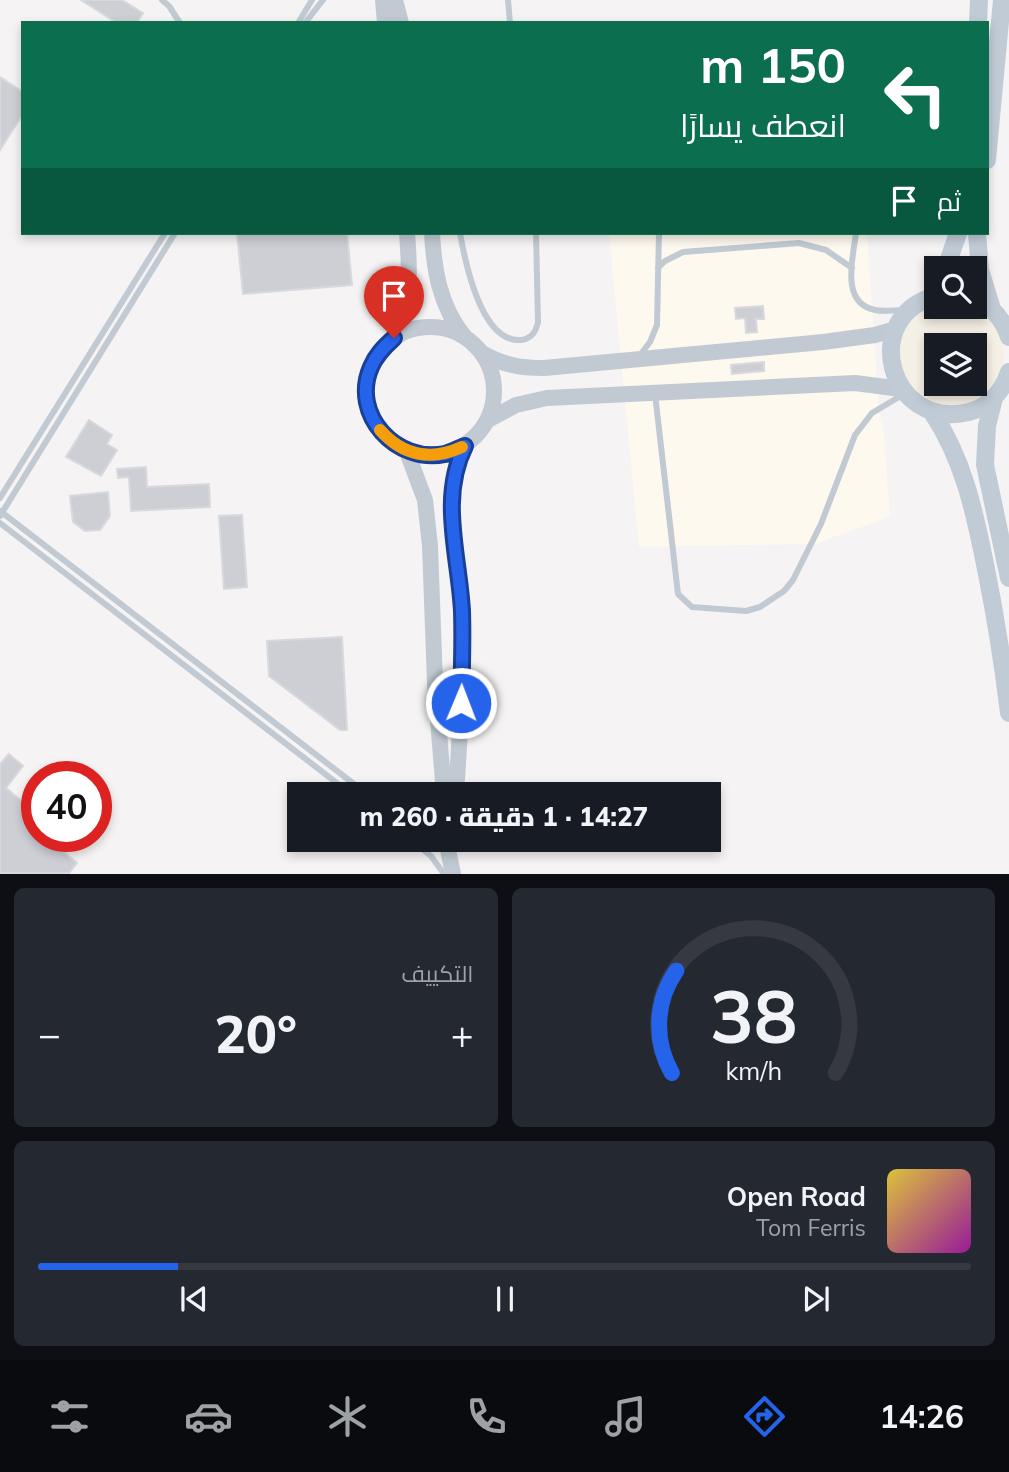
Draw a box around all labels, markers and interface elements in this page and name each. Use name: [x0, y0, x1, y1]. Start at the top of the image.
text: 150 m: [700, 34, 846, 95]
icon: left: [870, 49, 961, 140]
text: انعطف يسارًا: [680, 105, 846, 145]
icon: arrive: [885, 182, 923, 220]
text: ثم: [937, 185, 961, 218]
map controls: [924, 256, 987, 396]
button: search: [924, 256, 987, 319]
pin: [364, 266, 424, 338]
icon: arrive: [375, 277, 413, 315]
button: layers: [924, 333, 987, 396]
position arrow: [424, 666, 498, 740]
speed limit sign: 40: [21, 761, 112, 852]
text: 14:27 · 1 دقيقة · 260 m: [360, 800, 648, 833]
text: التكييف: [401, 959, 474, 988]
text: 38: [710, 971, 797, 1062]
text: 20°: [215, 1001, 297, 1066]
text: −: [38, 1010, 61, 1058]
text: +: [451, 1010, 474, 1058]
text: km/h: [725, 1055, 782, 1086]
text: Open Road: [727, 1180, 866, 1213]
text: Tom Ferris: [756, 1213, 866, 1242]
icon: previous: [175, 1280, 213, 1318]
icon: pause: [486, 1280, 524, 1318]
icon: next: [797, 1280, 835, 1318]
icon: filters: [45, 1392, 94, 1441]
icon: car: [184, 1392, 233, 1441]
icon: climate: [323, 1392, 372, 1441]
icon: phone: [462, 1392, 511, 1441]
icon: music: [601, 1392, 650, 1441]
icon: directions: [740, 1392, 789, 1441]
text: 14:26: [879, 1396, 964, 1436]

